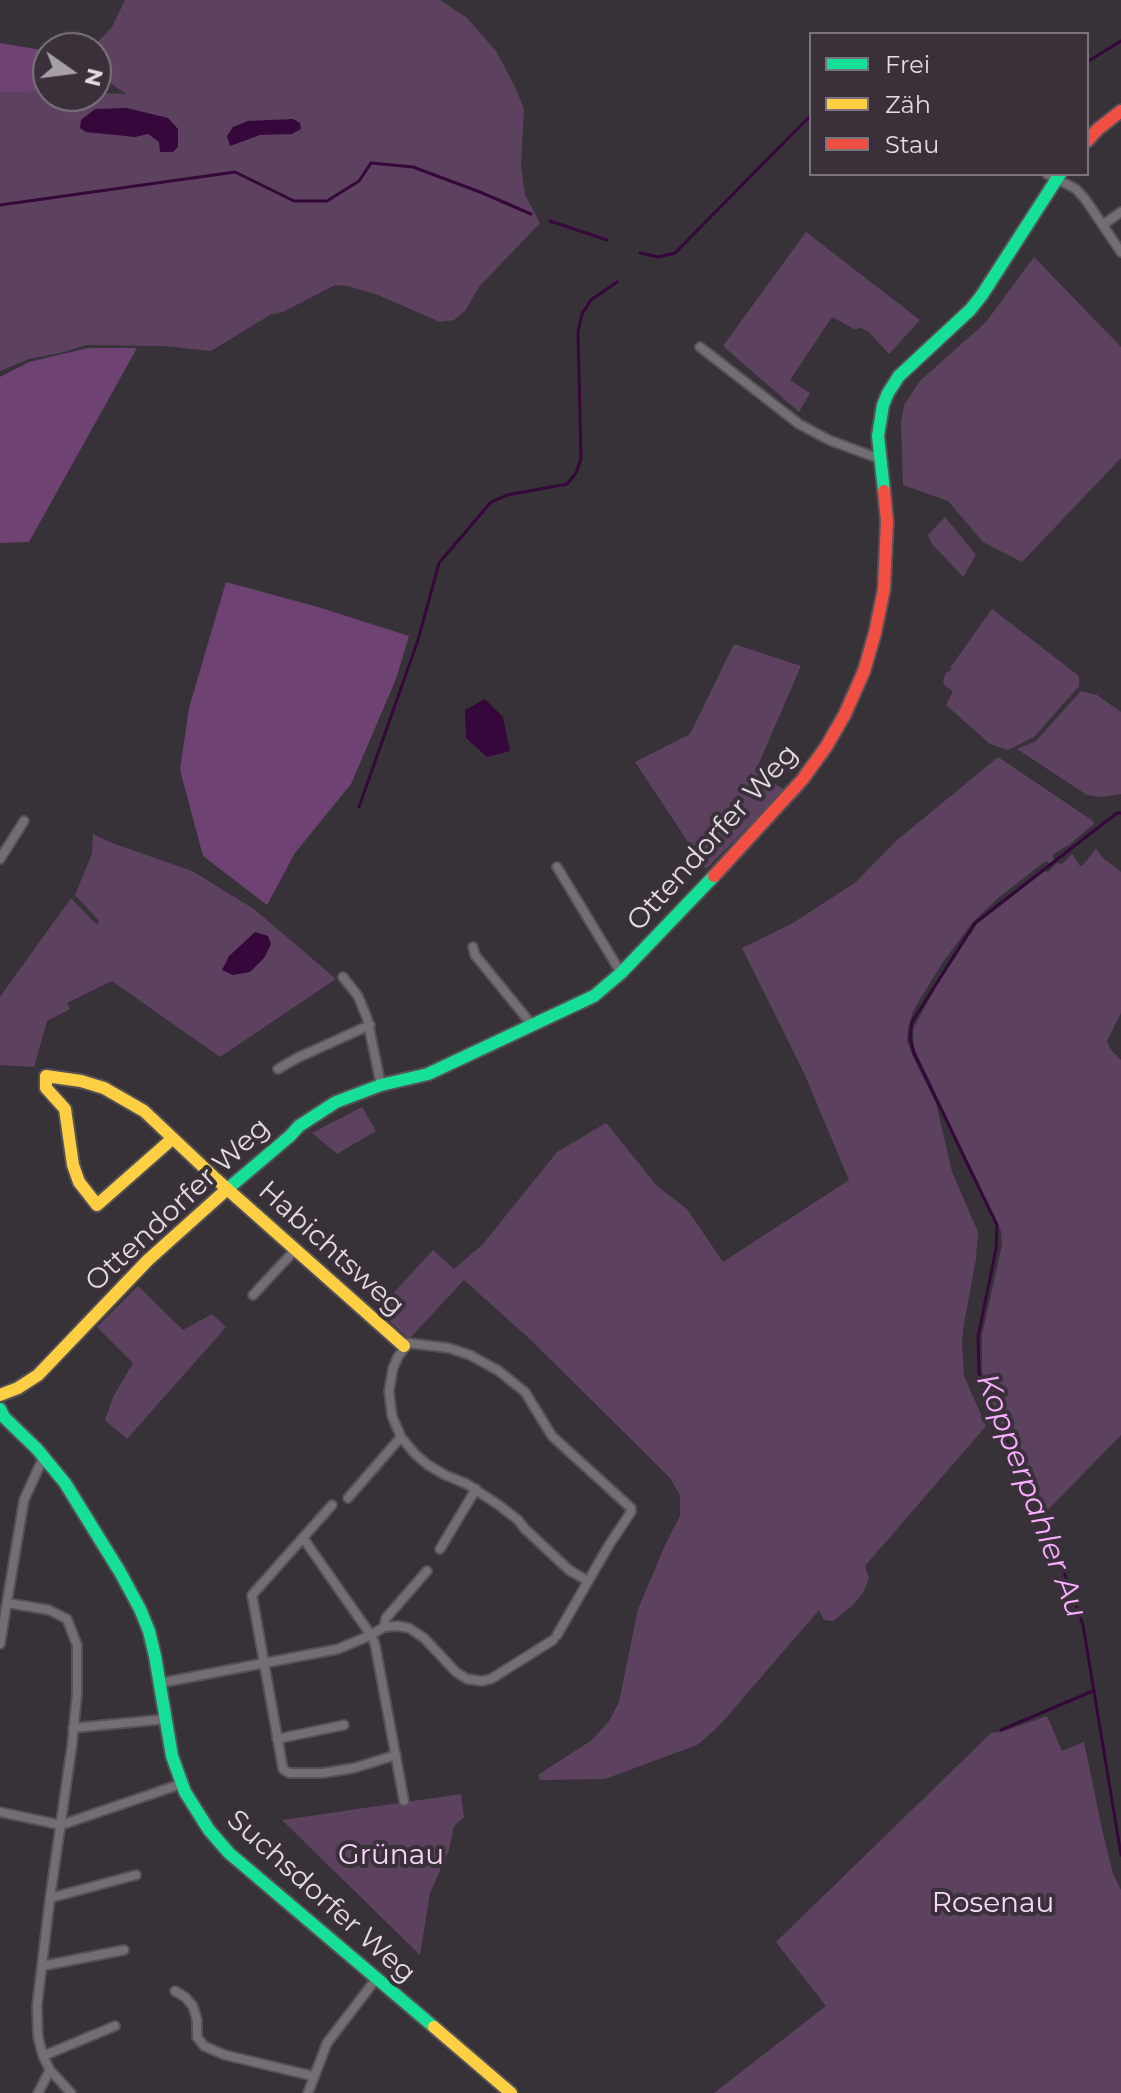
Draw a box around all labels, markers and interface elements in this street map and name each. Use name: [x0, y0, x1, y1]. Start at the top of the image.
north arrow: [32, 32, 112, 112]
legend: [809, 32, 1089, 176]
text: Frei: [885, 50, 930, 79]
text: N: [79, 66, 109, 89]
text: Zäh: [885, 90, 931, 119]
text: Stau: [885, 130, 939, 159]
street label: Ottendorfer Weg: [620, 738, 806, 938]
street label: Ottendorfer Weg: [79, 1111, 277, 1299]
street label: Habichtsweg: [251, 1175, 411, 1323]
water label: Kopperpahler Au: [968, 1369, 1094, 1623]
street label: Suchsdorfer Weg: [220, 1803, 422, 1991]
park label: Grünau: [338, 1839, 444, 1873]
park label: Rosenau: [932, 1887, 1054, 1921]

